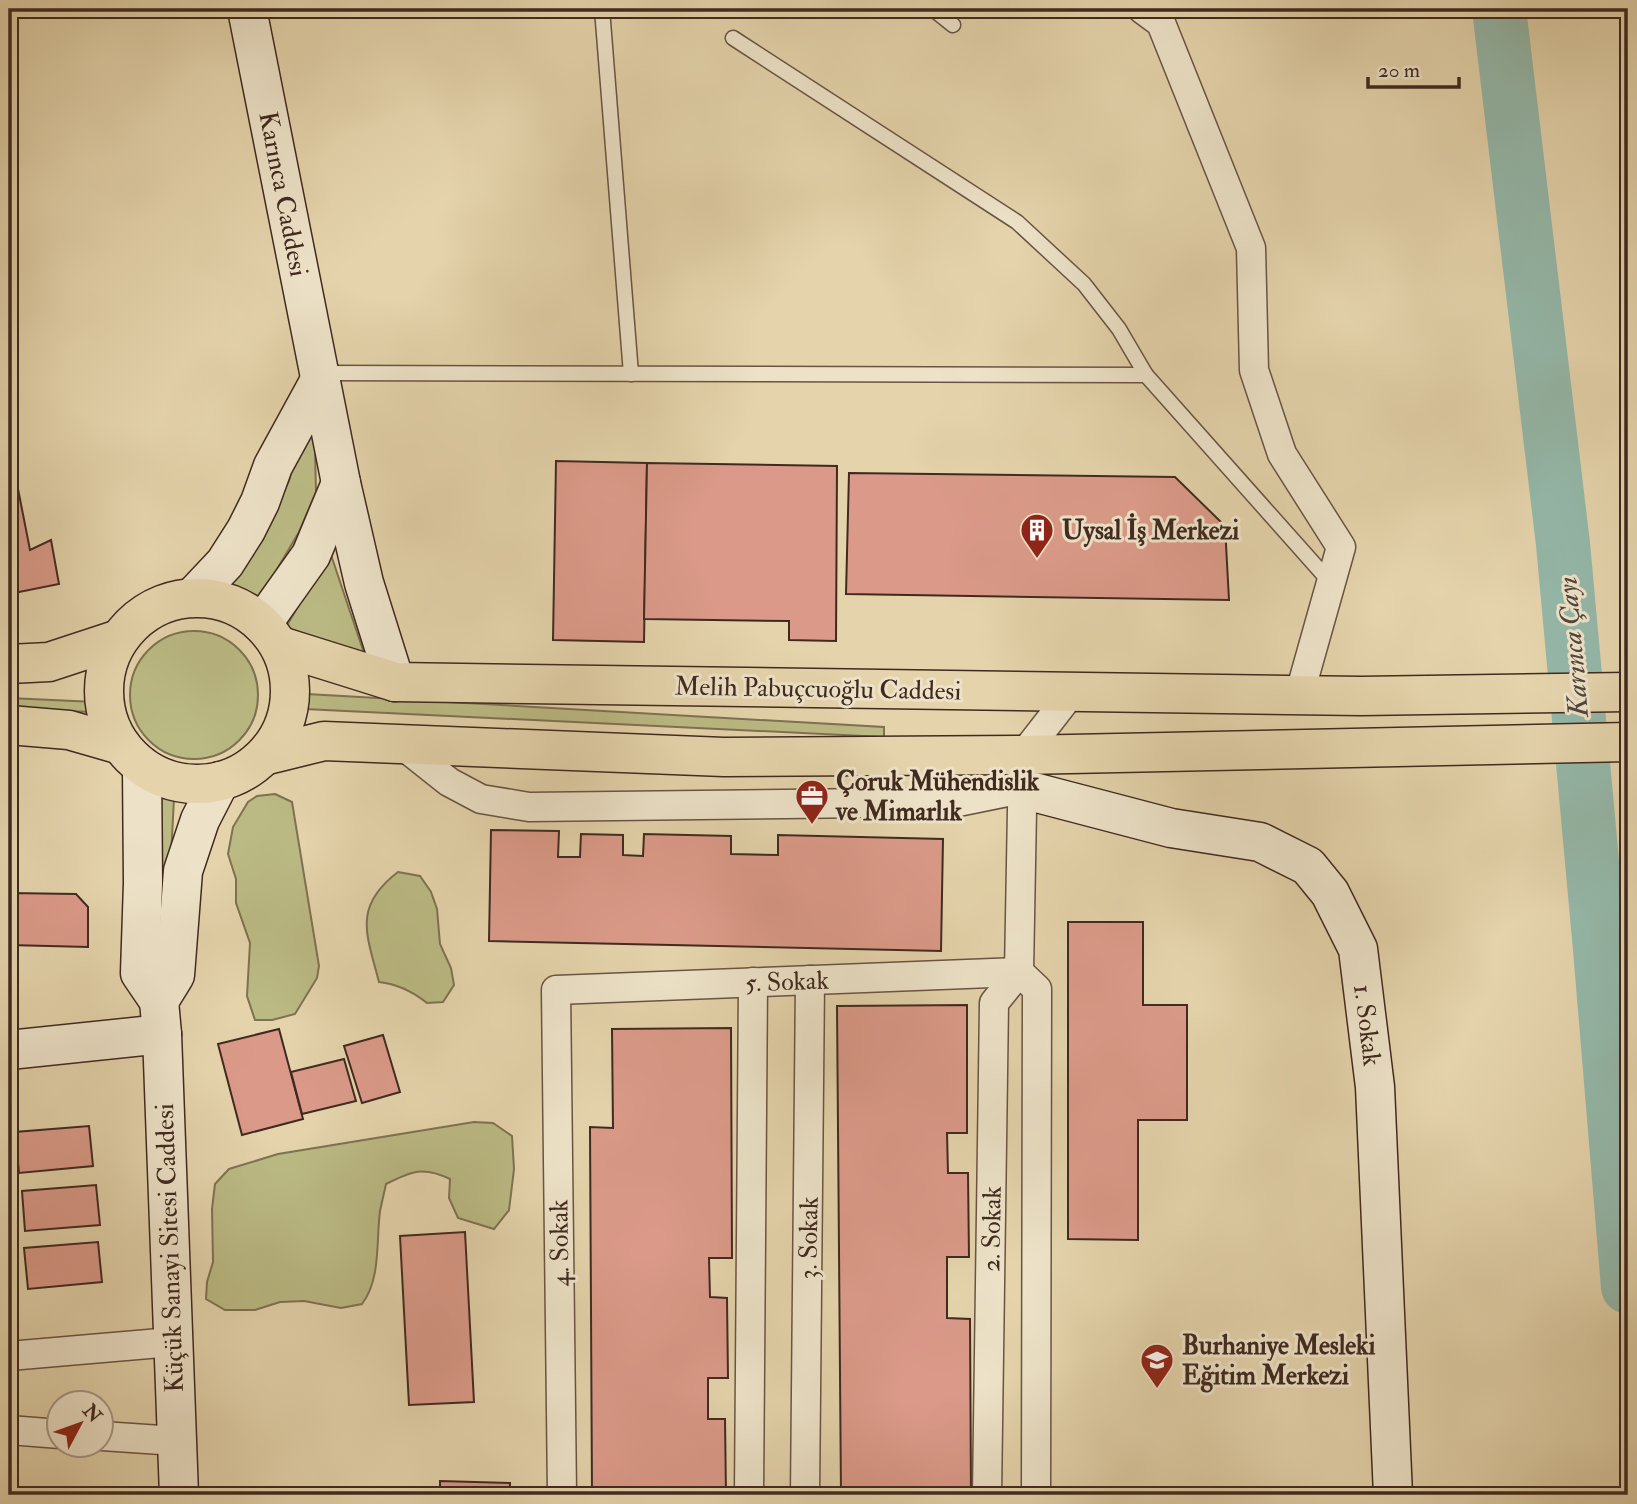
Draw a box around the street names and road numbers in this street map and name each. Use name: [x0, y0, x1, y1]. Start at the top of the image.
street label: Karınca Caddesi: [251, 109, 315, 279]
street label: Melih Pabuçcuoğlu Caddesi: [674, 671, 962, 708]
street label: 5. Sokak: [745, 965, 830, 999]
street label: 1. Sokak: [1346, 982, 1388, 1068]
street label: Küçük Sanayi Sitesi Caddesi: [149, 1103, 191, 1393]
street label: 2. Sokak: [975, 1185, 1009, 1272]
street label: 3. Sokak: [792, 1196, 826, 1280]
street label: 4. Sokak: [543, 1199, 577, 1287]

